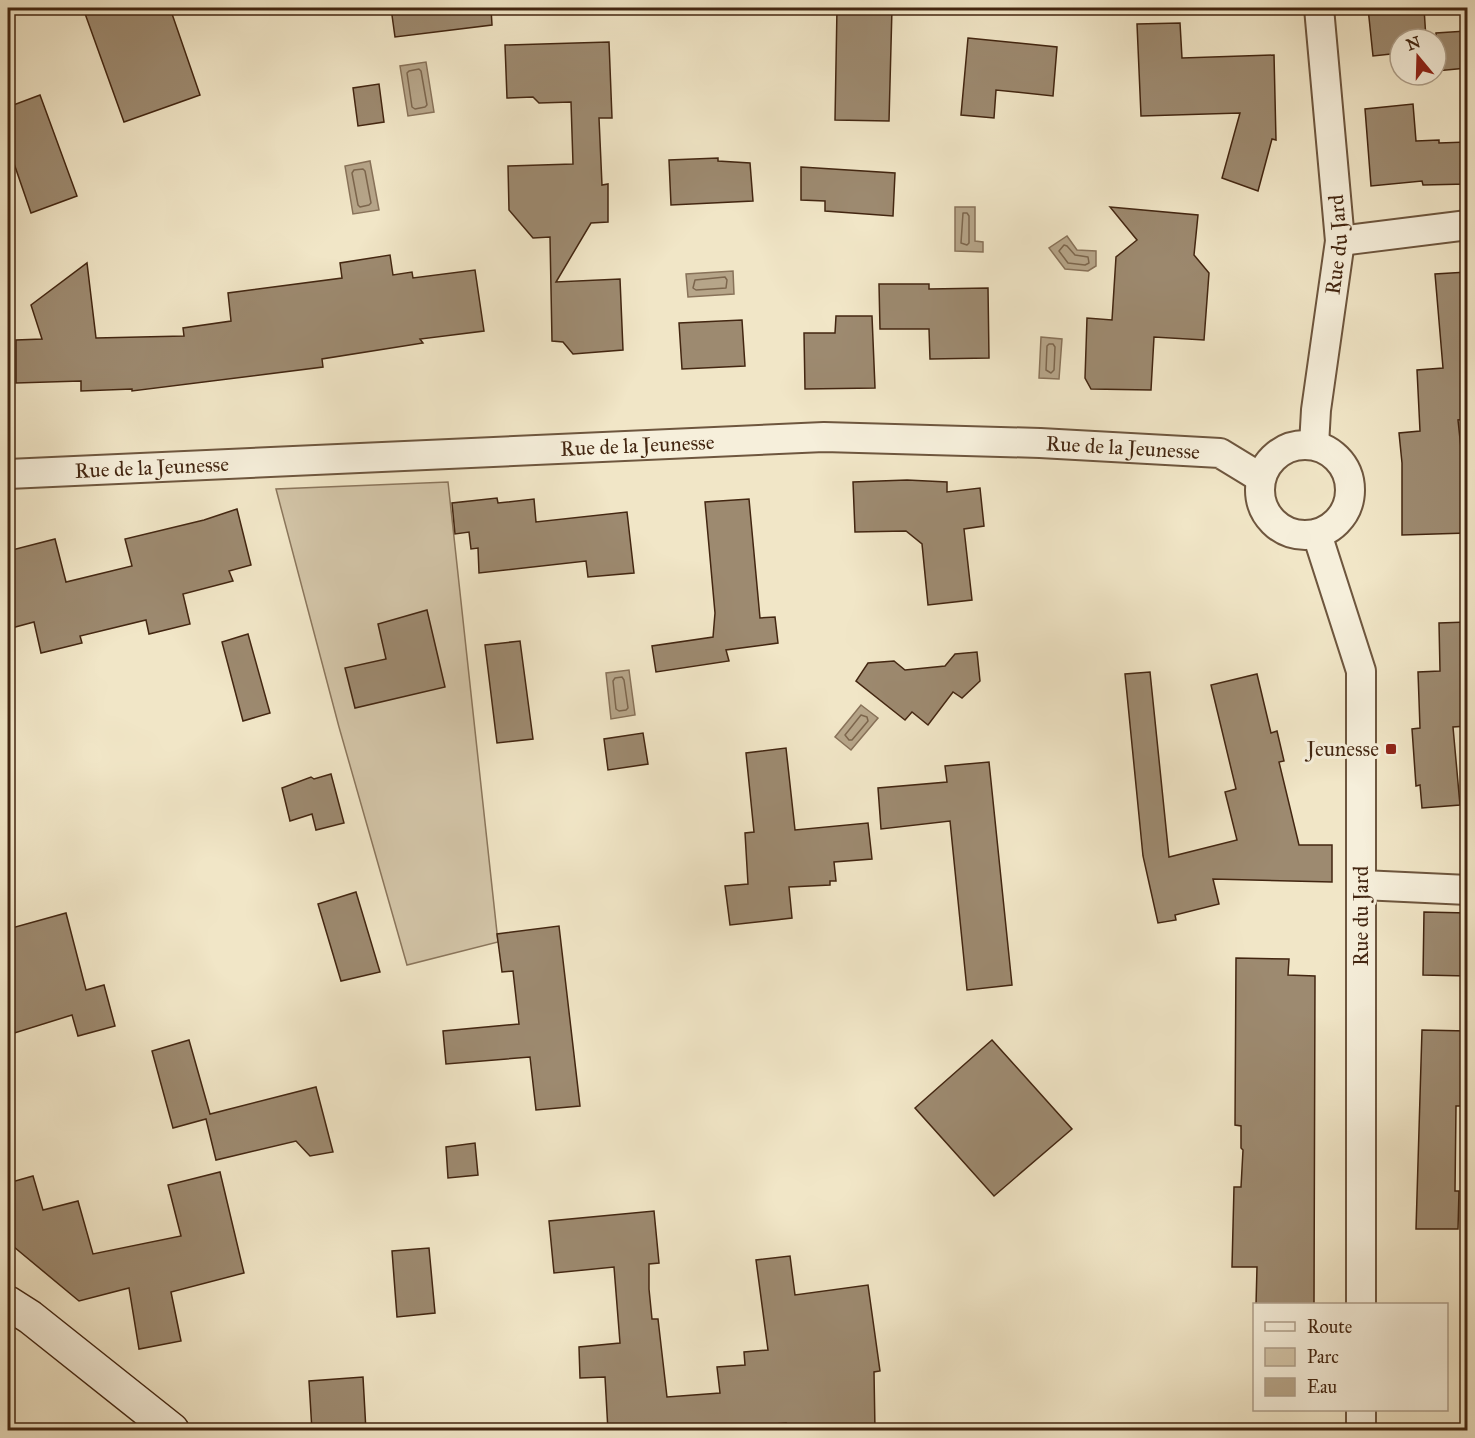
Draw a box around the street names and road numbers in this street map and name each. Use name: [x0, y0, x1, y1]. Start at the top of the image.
street label: Rue du Jard: [1320, 193, 1353, 296]
street label: Rue de la Jeunesse: [560, 429, 715, 462]
street label: Rue de la Jeunesse: [1045, 430, 1201, 465]
street label: Rue de la Jeunesse: [74, 451, 230, 484]
street label: Rue du Jard: [1348, 865, 1374, 966]

